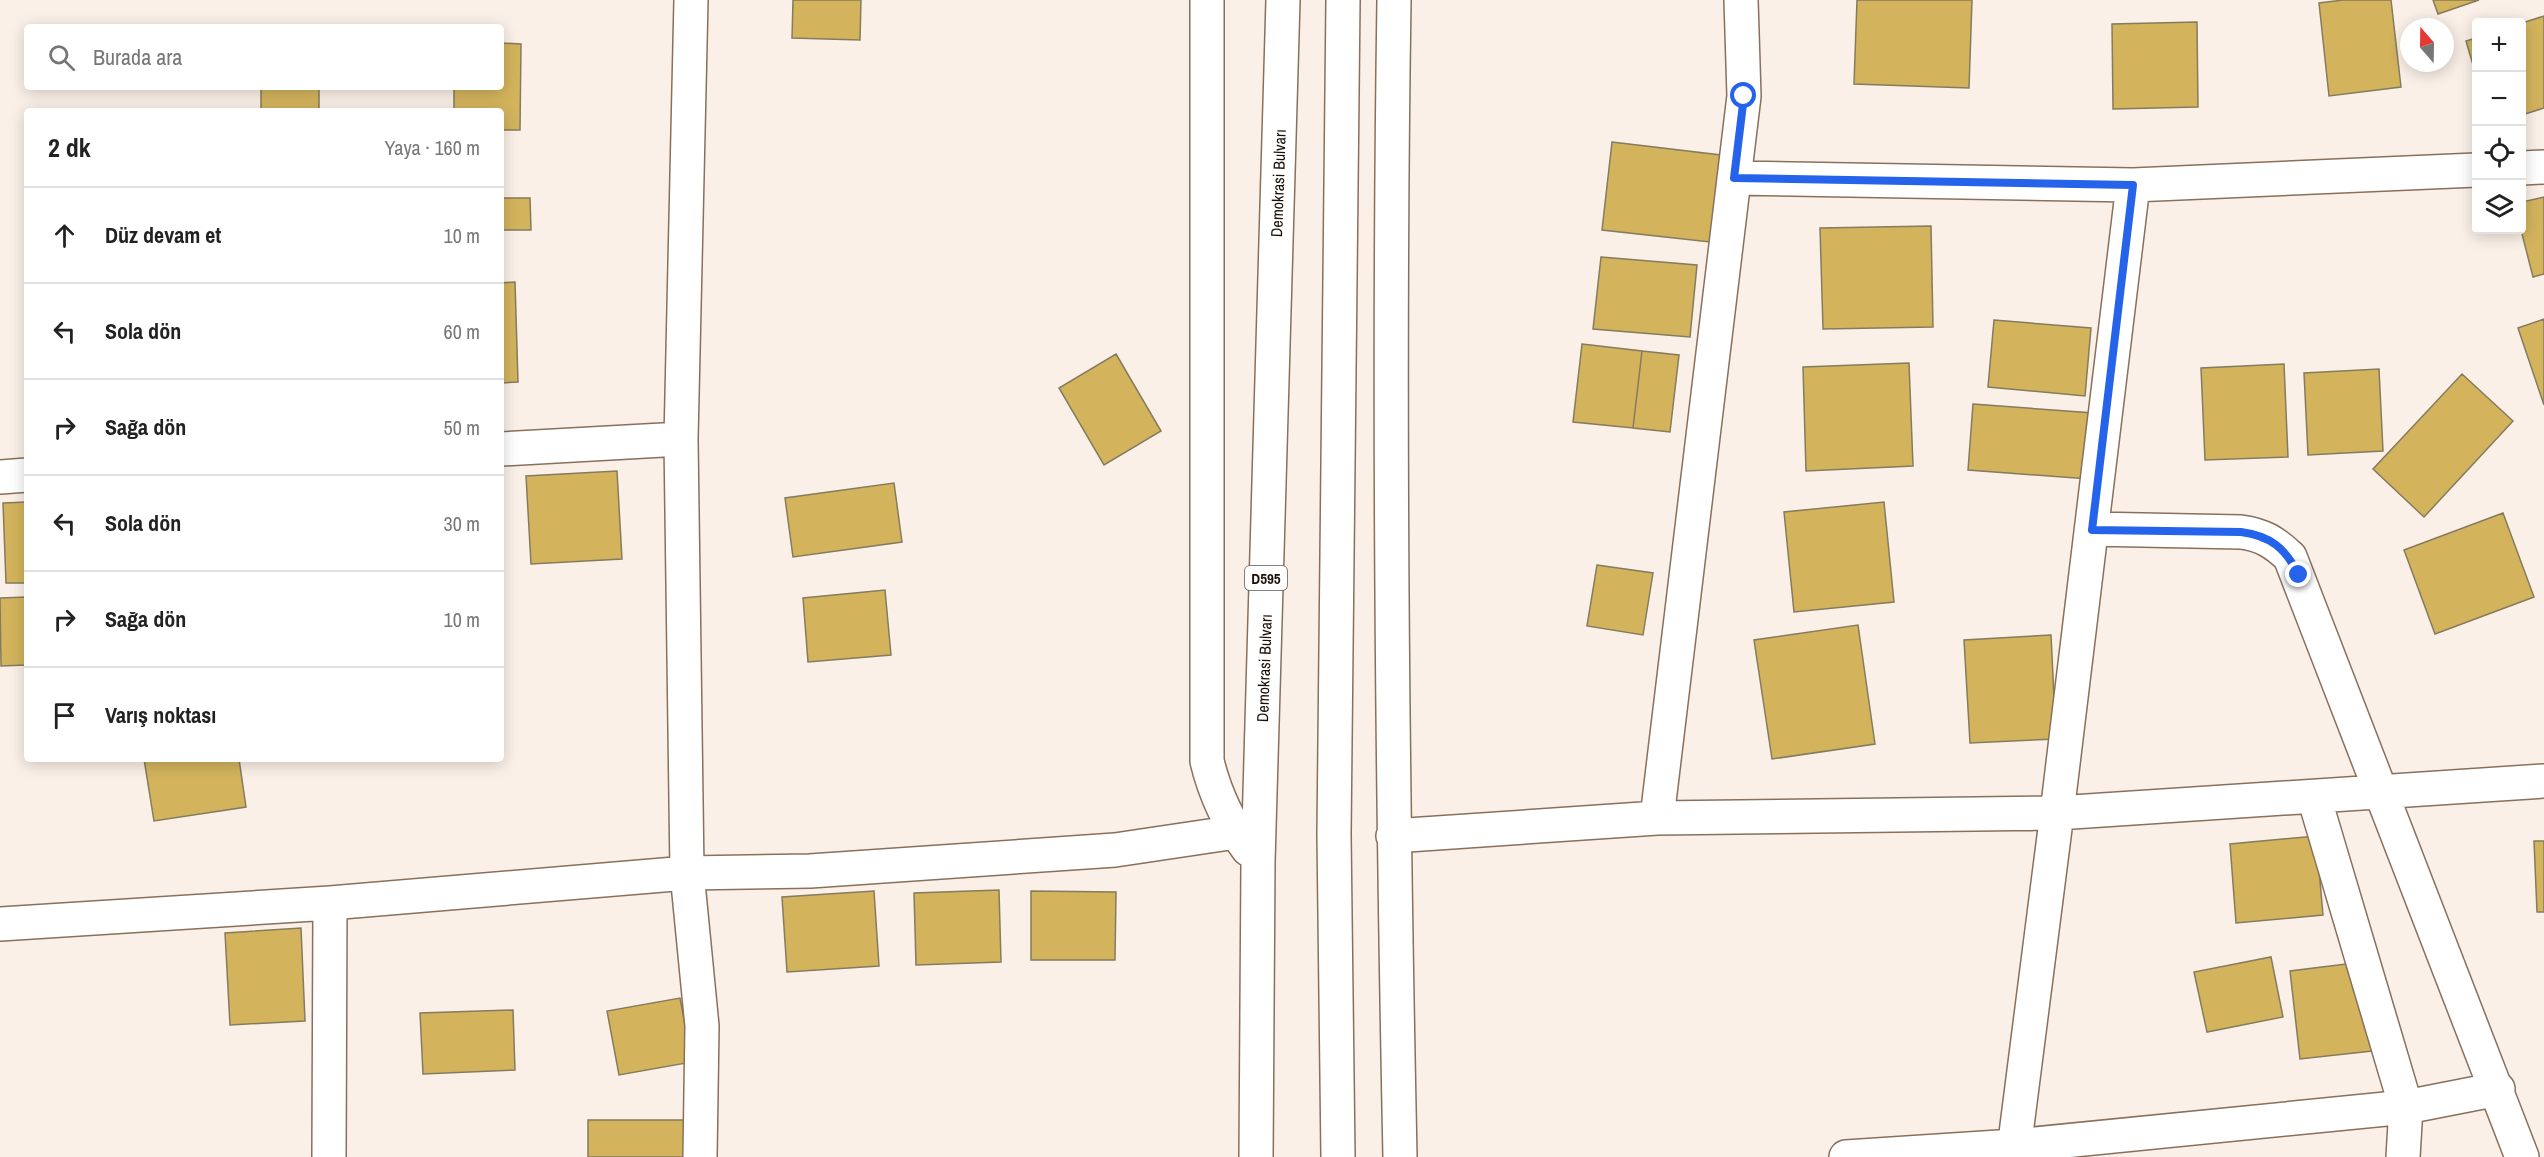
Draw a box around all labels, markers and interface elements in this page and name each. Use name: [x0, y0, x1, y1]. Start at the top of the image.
north arrow: [2400, 18, 2454, 72]
map controls: [2472, 18, 2526, 234]
button: +: [2472, 18, 2526, 72]
search box: [24, 24, 504, 90]
icon: search: [45, 41, 78, 74]
text: Burada ara: [93, 42, 182, 72]
button: −: [2472, 72, 2526, 126]
route start: [1730, 82, 1756, 108]
button: locate: [2472, 126, 2526, 180]
street label: Demokrasi Bulvarı: [1265, 129, 1291, 237]
text: 2 dk: [48, 130, 91, 165]
text: Yaya · 160 m: [385, 134, 480, 161]
button: layers: [2472, 180, 2526, 234]
icon: ahead: [48, 219, 81, 252]
text: Düz devam et: [105, 220, 221, 250]
text: 10 m: [444, 222, 480, 249]
icon: left: [48, 315, 81, 348]
text: Sola dön: [105, 316, 181, 346]
text: 60 m: [444, 318, 480, 345]
icon: right: [48, 411, 81, 444]
text: Sağa dön: [105, 412, 186, 442]
text: 50 m: [444, 414, 480, 441]
icon: left: [48, 507, 81, 540]
text: Sola dön: [105, 508, 181, 538]
text: 30 m: [444, 510, 480, 537]
route end: [2285, 561, 2311, 587]
road number: D595: [1245, 566, 1287, 590]
icon: right: [48, 603, 81, 636]
text: Sağa dön: [105, 604, 186, 634]
text: 10 m: [444, 606, 480, 633]
street label: Demokrasi Bulvarı: [1251, 614, 1277, 722]
icon: arrive: [48, 699, 81, 732]
text: Varış noktası: [105, 700, 216, 730]

